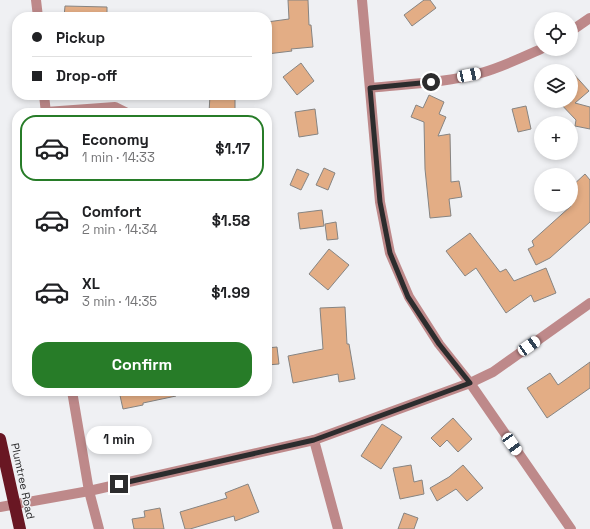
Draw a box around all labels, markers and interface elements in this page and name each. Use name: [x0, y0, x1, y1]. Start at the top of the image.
map controls: [534, 12, 578, 212]
button: locate: [534, 12, 578, 56]
text: Pickup: [56, 28, 105, 47]
button: layers: [534, 64, 578, 108]
text: Drop-off: [56, 66, 117, 85]
car: [456, 67, 482, 83]
route start: [422, 73, 440, 91]
button: +: [534, 116, 578, 160]
icon: car: [34, 130, 70, 166]
text: Economy: [82, 130, 149, 149]
text: $1.17: [215, 139, 250, 158]
text: 1 min · 14:33: [82, 149, 155, 166]
button: −: [534, 168, 578, 212]
icon: car: [34, 202, 70, 238]
text: Comfort: [82, 202, 142, 221]
text: $1.58: [212, 211, 250, 230]
text: 2 min · 14:34: [82, 221, 157, 238]
icon: car: [34, 274, 70, 310]
text: XL: [82, 274, 100, 293]
text: $1.99: [211, 283, 250, 302]
text: 3 min · 14:35: [82, 293, 157, 310]
car: [516, 334, 542, 358]
button: Confirm: [32, 342, 252, 388]
callout: 1 min: [86, 426, 152, 454]
text: 1 min: [103, 431, 135, 448]
car: [500, 431, 524, 457]
street label: Plumtree Road: [8, 442, 38, 520]
route end: [110, 475, 128, 493]

